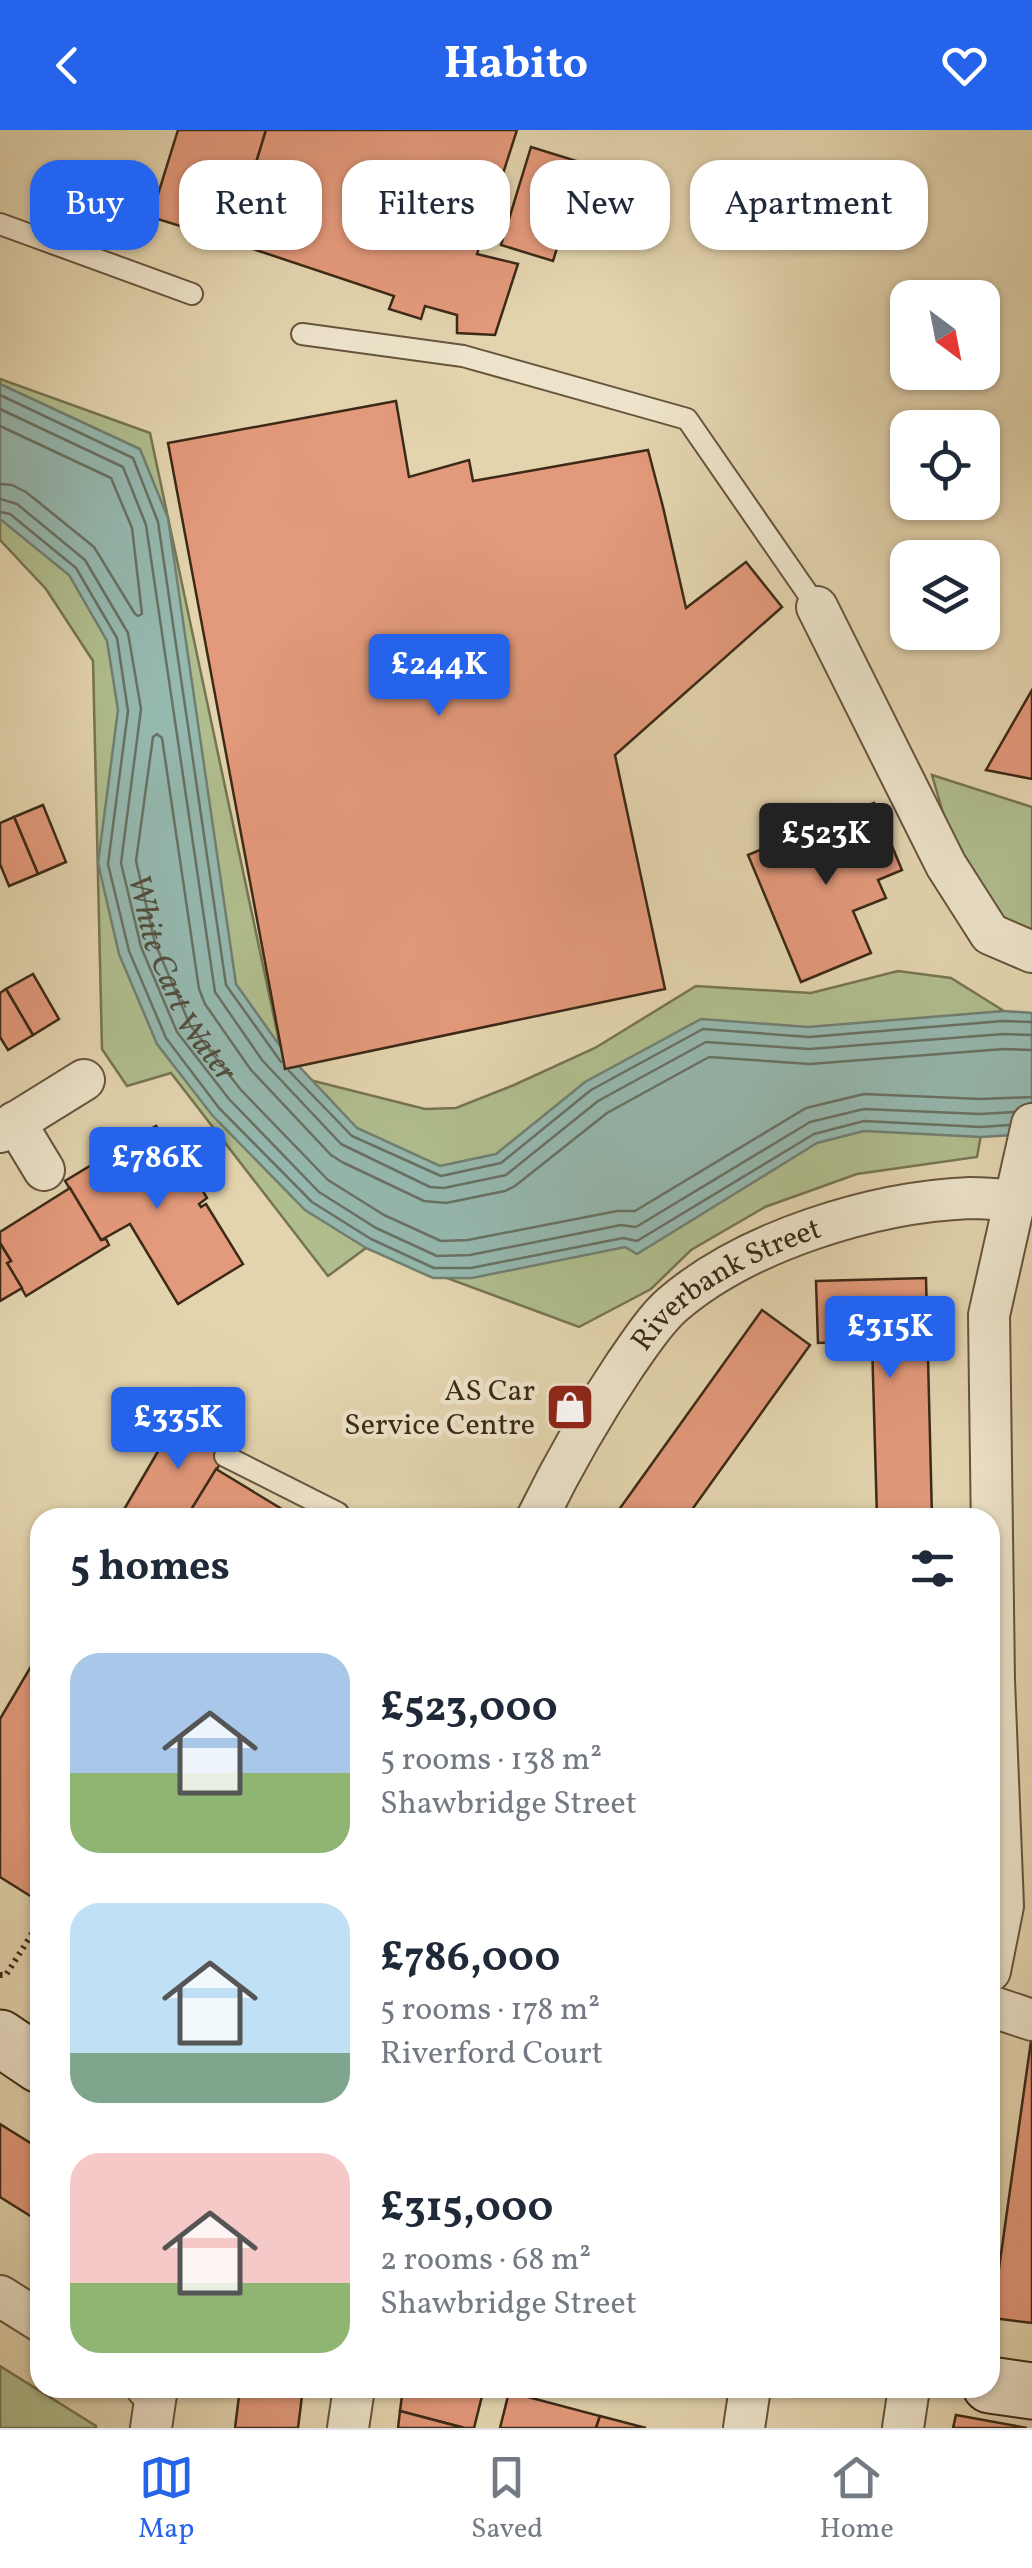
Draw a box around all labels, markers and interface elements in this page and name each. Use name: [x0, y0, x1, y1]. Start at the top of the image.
text: Habito: [444, 34, 588, 97]
icon: back: [40, 38, 95, 93]
icon: heart: [937, 38, 992, 93]
chip: Buy: [30, 160, 159, 250]
chip: Rent: [179, 160, 322, 250]
chip: Filters: [342, 160, 510, 250]
chip: New: [530, 160, 670, 250]
chip: Apartment: [690, 160, 928, 250]
north arrow: [890, 280, 1000, 390]
map controls: [890, 280, 1000, 650]
button: locate: [890, 410, 1000, 520]
button: layers: [890, 540, 1000, 650]
pin: £244K: [369, 634, 509, 719]
text: £244K: [391, 644, 487, 688]
pin: £523K: [756, 803, 896, 888]
text: £523K: [781, 813, 871, 857]
water label: White Cart Water: [115, 870, 246, 1093]
pin: £786K: [87, 1127, 227, 1212]
text: £786K: [111, 1137, 203, 1181]
street label: Riverbank Street: [622, 1209, 827, 1360]
pin: £315K: [820, 1296, 960, 1381]
text: £315K: [847, 1306, 933, 1350]
place label: AS Car Service Centre: [344, 1371, 535, 1447]
shop icon: AS Car Service Centre: [544, 1381, 596, 1433]
pin: £335K: [108, 1387, 248, 1472]
text: £335K: [133, 1397, 223, 1441]
text: 5 homes: [70, 1539, 230, 1598]
icon: filters: [905, 1541, 960, 1596]
text: £523,000: [380, 1680, 558, 1739]
icon: home: [150, 1693, 270, 1813]
text: 5 rooms · 138 m²: [380, 1739, 602, 1783]
text: Shawbridge Street: [380, 1783, 637, 1827]
text: £786,000: [380, 1930, 560, 1989]
icon: home: [150, 1943, 270, 2063]
text: 5 rooms · 178 m²: [380, 1989, 600, 2033]
text: Riverford Court: [380, 2033, 603, 2077]
text: £315,000: [380, 2180, 553, 2239]
icon: home: [150, 2193, 270, 2313]
text: 2 rooms · 68 m²: [380, 2239, 591, 2283]
text: Shawbridge Street: [380, 2283, 637, 2327]
tab: Map: [138, 2450, 194, 2549]
tab: Saved: [471, 2450, 543, 2549]
tab: Home: [820, 2450, 894, 2549]

